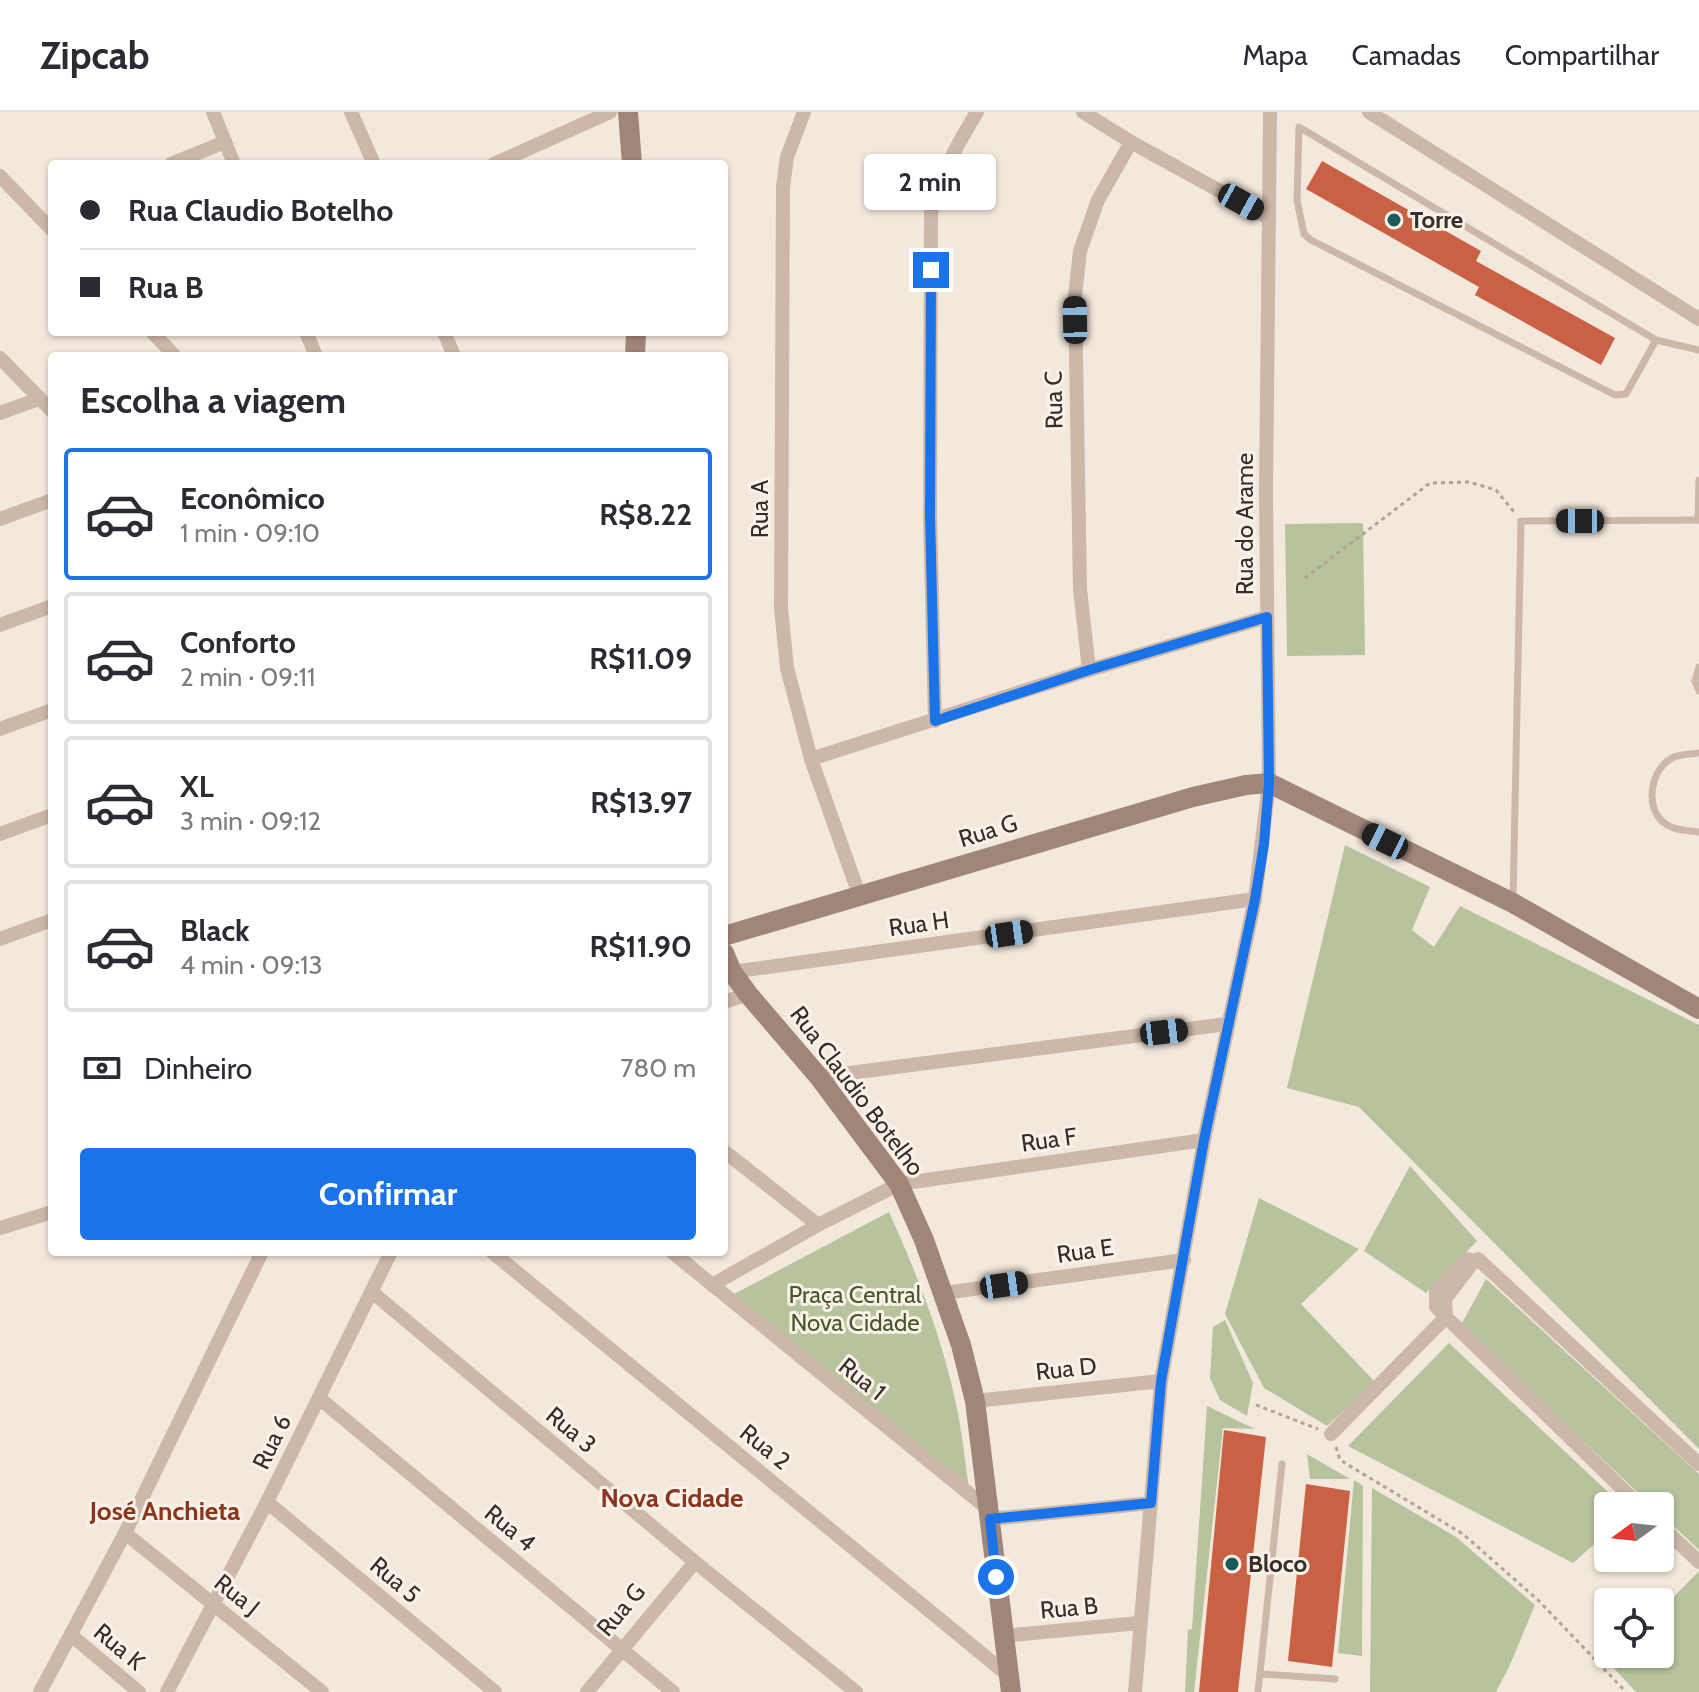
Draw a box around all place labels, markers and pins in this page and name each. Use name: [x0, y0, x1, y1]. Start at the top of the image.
place label: Torre: [1410, 205, 1463, 234]
marker: Torre: [1385, 211, 1403, 229]
place label: Bloco: [1248, 1549, 1308, 1578]
marker: Bloco: [1223, 1555, 1241, 1573]

